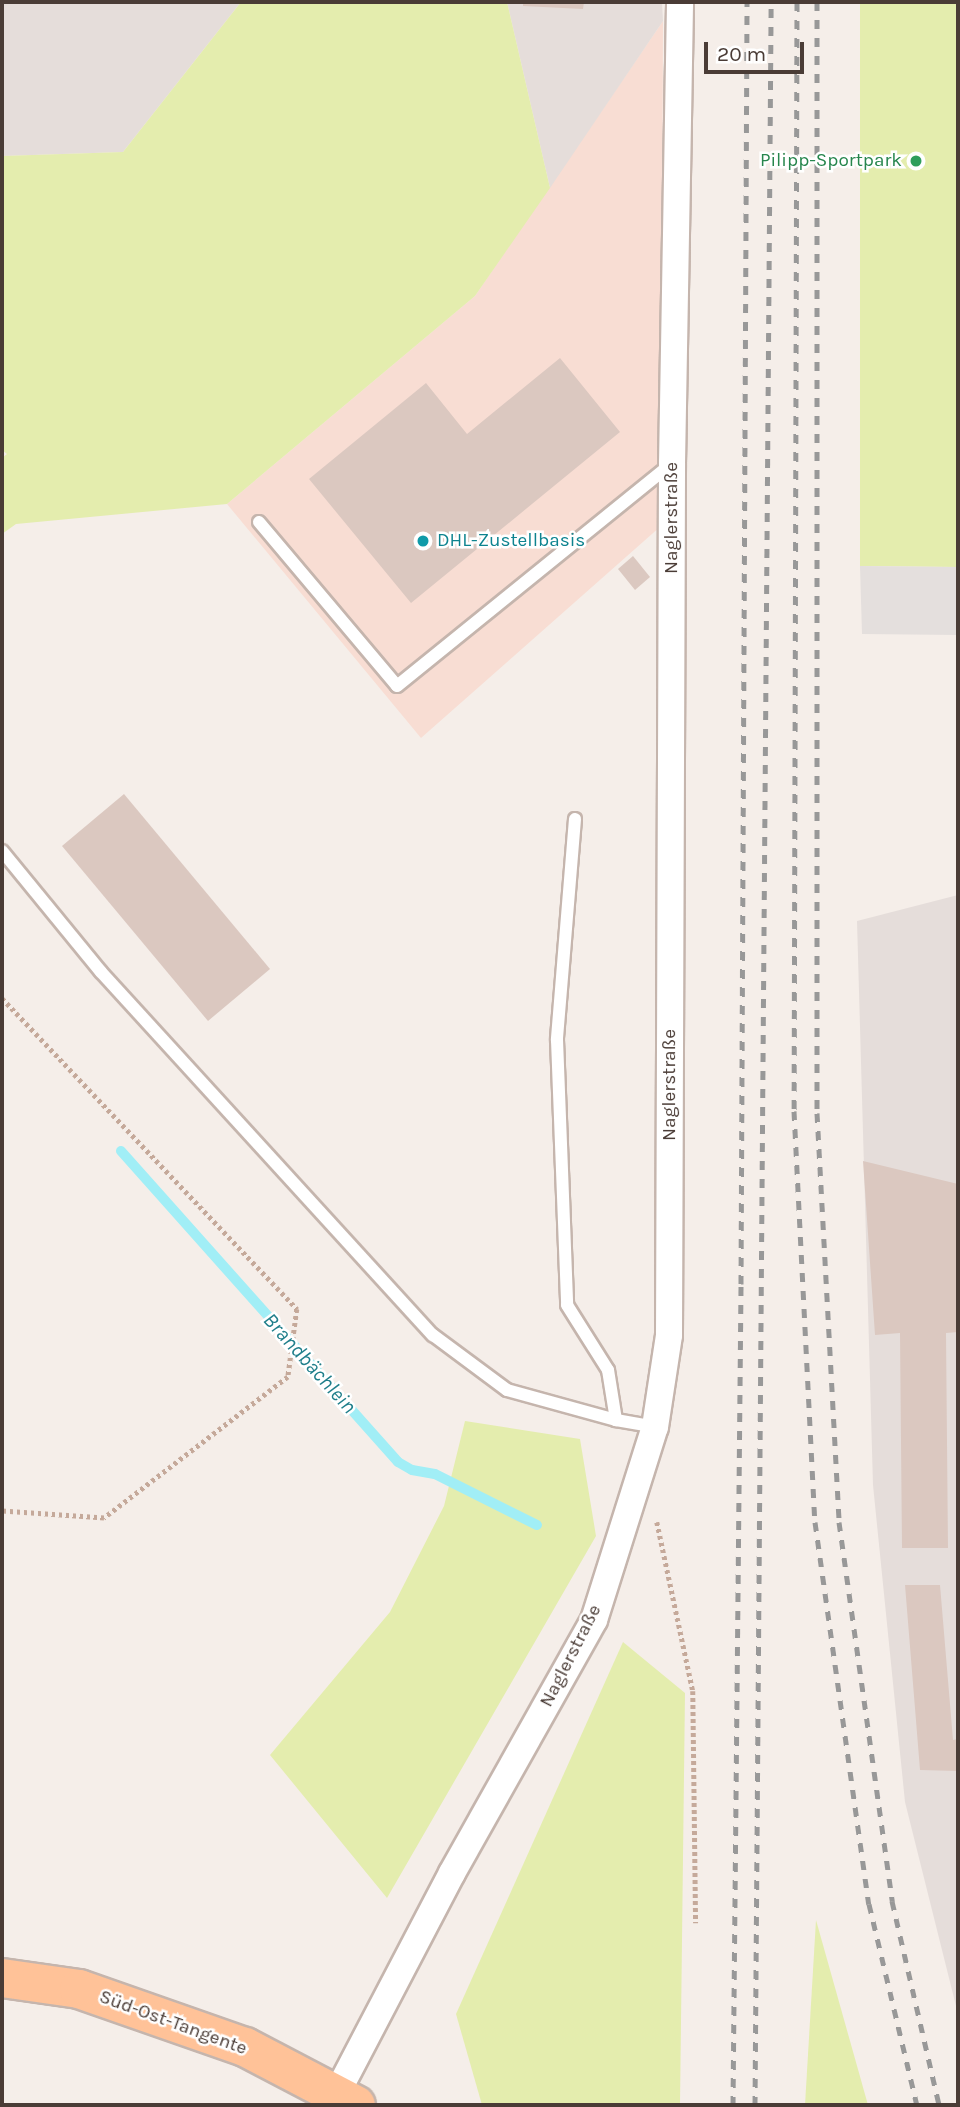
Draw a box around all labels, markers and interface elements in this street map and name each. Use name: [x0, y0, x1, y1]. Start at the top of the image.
scale bar: [708, 28, 808, 72]
text: 20 m: [717, 42, 766, 66]
place label: Pilipp-Sportpark: [760, 150, 902, 172]
marker: Pilipp-Sportpark: [908, 153, 924, 169]
street label: Naglerstraße: [661, 462, 683, 574]
place label: DHL-Zustellbasis: [437, 530, 585, 552]
marker: DHL-Zustellbasis: [415, 533, 431, 549]
street label: Naglerstraße: [659, 1029, 681, 1141]
water label: Brandbächlein: [258, 1307, 362, 1419]
street label: Naglerstraße: [535, 1601, 607, 1711]
street label: Süd-Ost-Tangente: [96, 1986, 250, 2060]

